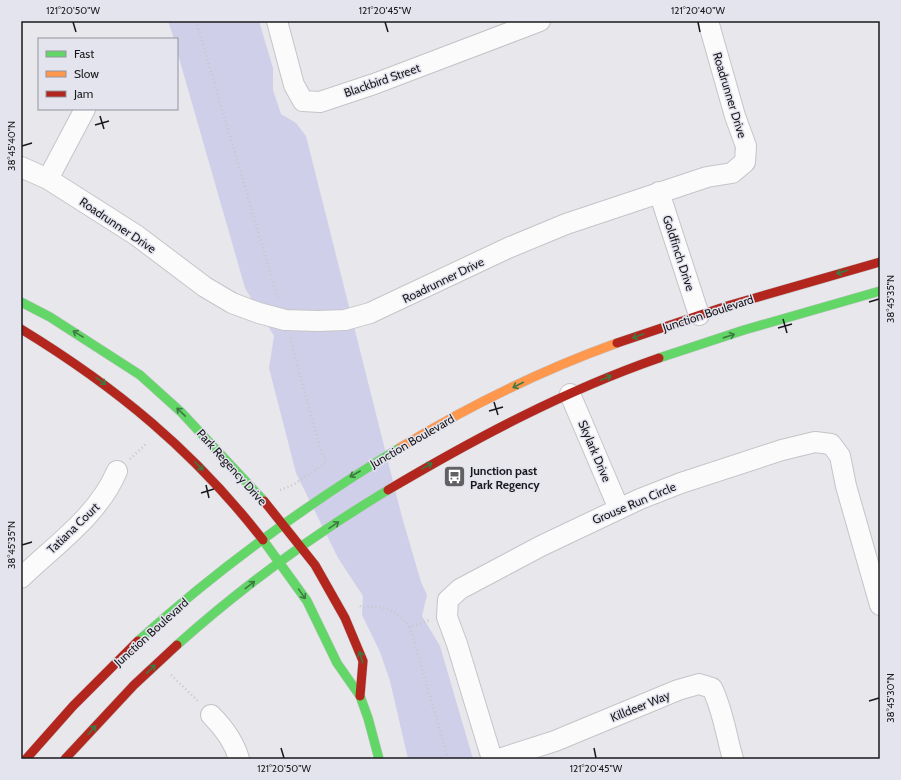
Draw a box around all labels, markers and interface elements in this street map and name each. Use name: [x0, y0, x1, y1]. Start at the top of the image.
text: 121°20'50"W: [46, 4, 100, 17]
text: 121°20'45"W: [359, 4, 412, 17]
text: 121°20'40"W: [671, 4, 725, 17]
legend: [38, 38, 178, 110]
text: Fast: [74, 46, 94, 61]
street label: Roadrunner Drive: [710, 50, 750, 140]
street label: Blackbird Street: [342, 60, 422, 100]
text: Slow: [74, 66, 99, 81]
text: Jam: [73, 86, 93, 101]
text: 38°45'40"N: [5, 121, 18, 171]
street label: Roadrunner Drive: [77, 194, 159, 256]
street label: Goldfinch Drive: [660, 213, 698, 293]
street label: Roadrunner Drive: [400, 254, 486, 306]
one-way arrow: [836, 269, 849, 276]
text: 38°45'35"N: [884, 275, 897, 323]
street label: Junction Boulevard: [660, 291, 755, 335]
one-way arrow: [73, 330, 84, 338]
one-way arrow: [722, 332, 735, 339]
one-way arrow: [632, 333, 645, 340]
one-way arrow: [599, 374, 611, 381]
one-way arrow: [95, 377, 106, 385]
one-way arrow: [512, 381, 524, 389]
one-way arrow: [176, 407, 186, 417]
street label: Junction Boulevard: [366, 411, 457, 472]
street label: Skylark Drive: [575, 418, 615, 484]
street label: Park Regency Drive: [194, 426, 270, 508]
one-way arrow: [194, 461, 204, 471]
one-way arrow: [421, 462, 433, 470]
place label: Junction past Park Regency: [469, 463, 540, 492]
bus stop icon: Junction past Park Regency: [441, 464, 467, 490]
one-way arrow: [349, 470, 361, 478]
street label: Grouse Run Circle: [590, 479, 678, 527]
street label: Tatiana Court: [44, 499, 102, 557]
text: 38°45'35"N: [5, 521, 18, 569]
one-way arrow: [328, 521, 339, 529]
one-way arrow: [245, 580, 256, 589]
one-way arrow: [298, 588, 306, 599]
street label: Junction Boulevard: [110, 595, 191, 670]
one-way arrow: [357, 651, 364, 664]
one-way arrow: [146, 664, 156, 673]
text: 38°45'30"N: [884, 673, 897, 723]
street label: Killdeer Way: [608, 687, 672, 725]
one-way arrow: [87, 725, 96, 735]
text: 121°20'50"W: [257, 762, 311, 775]
text: 121°20'45"W: [570, 762, 623, 775]

